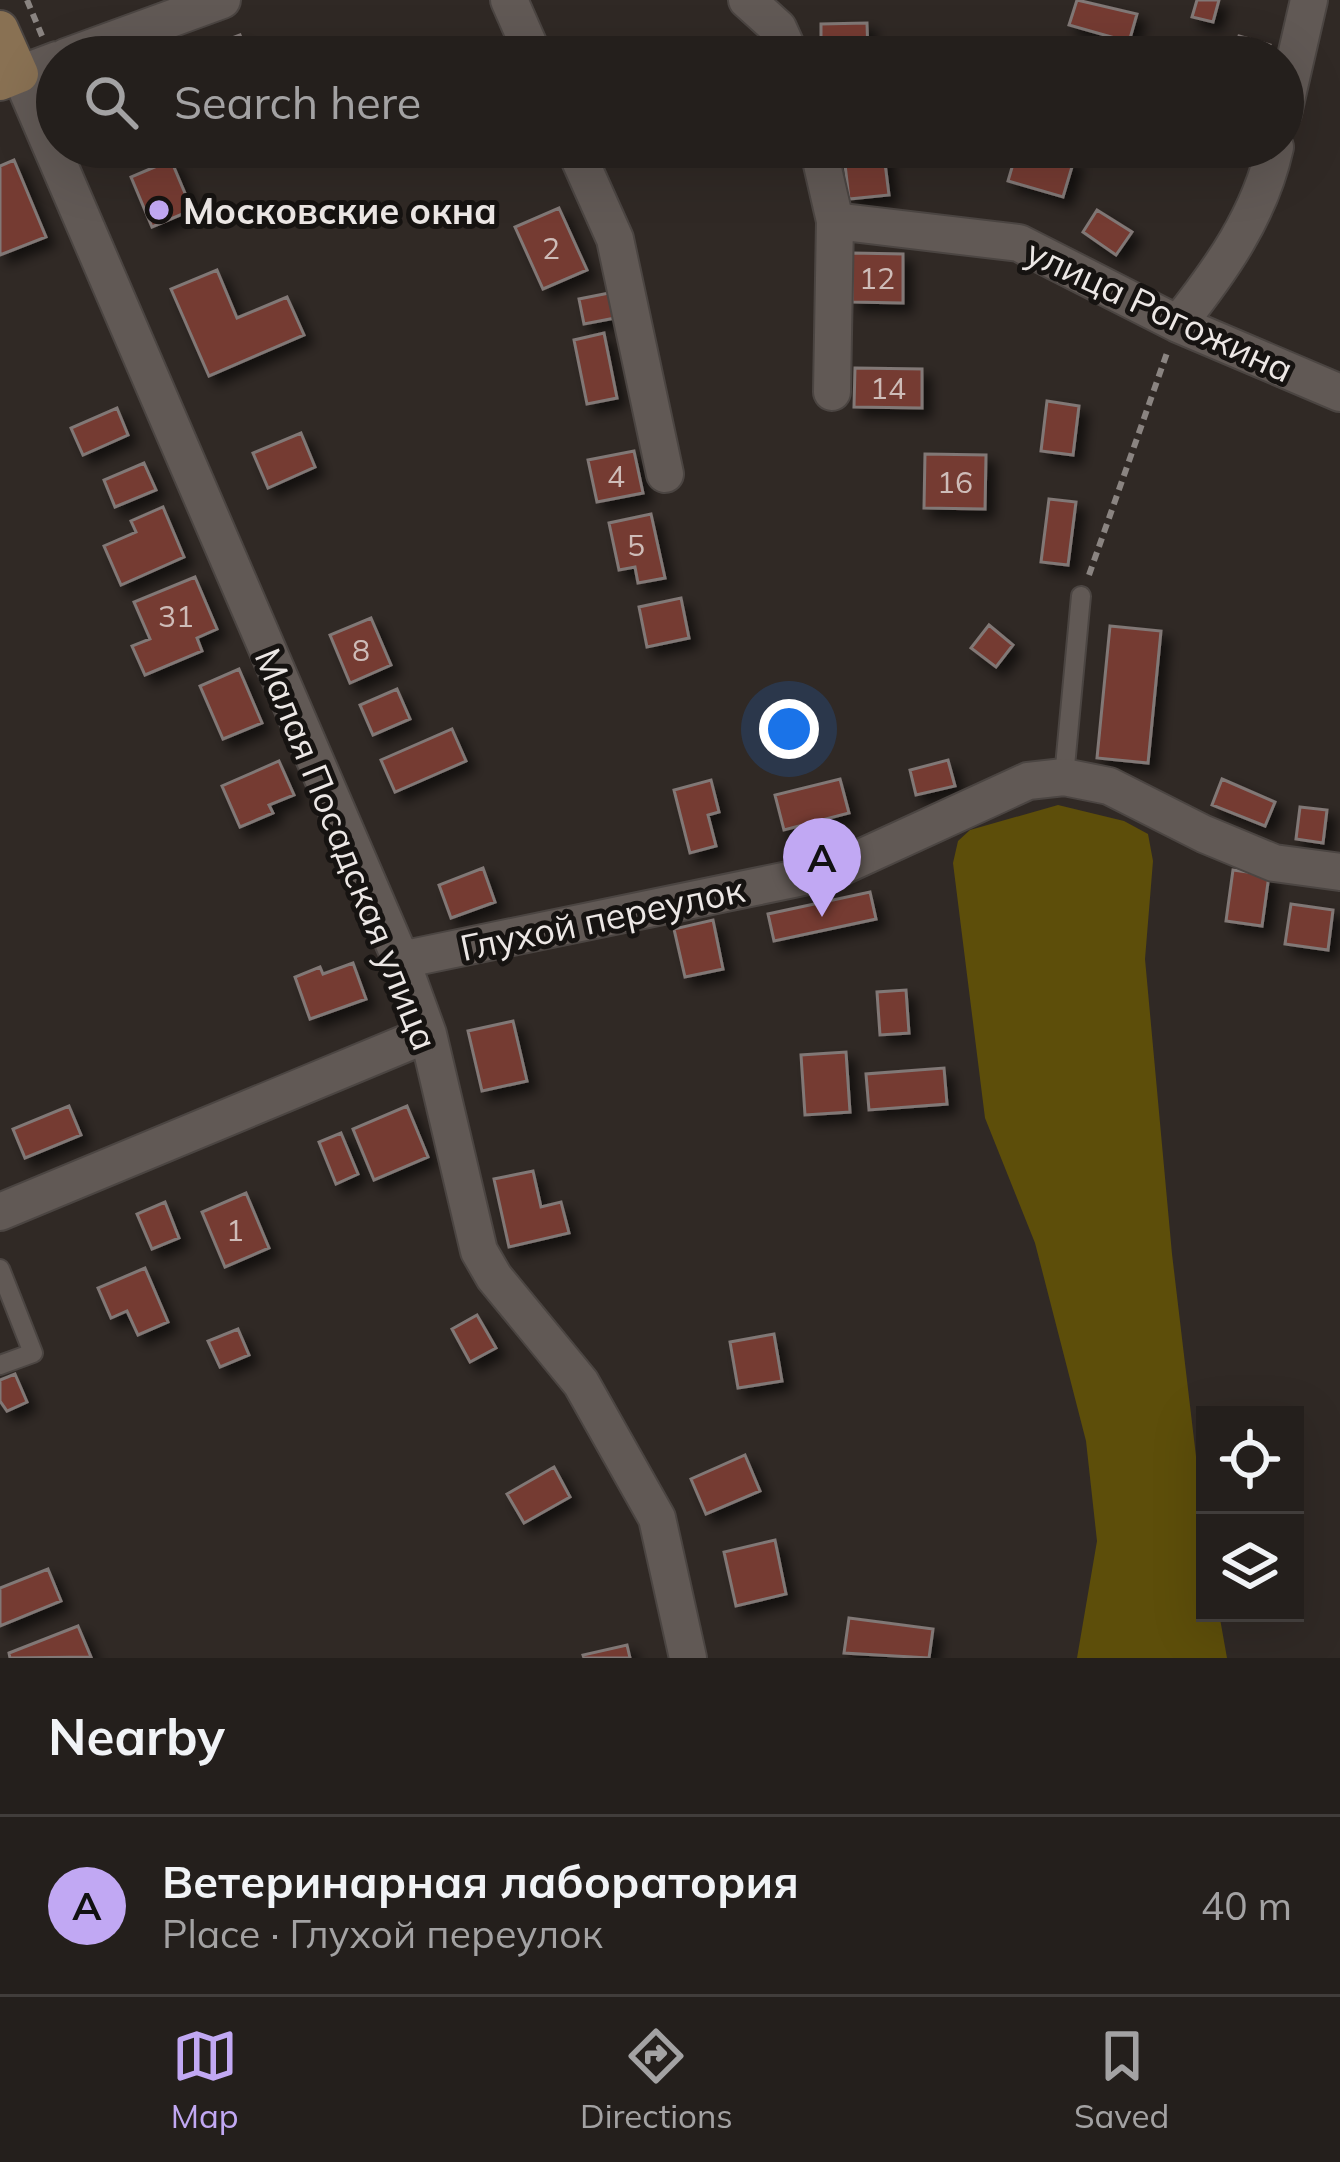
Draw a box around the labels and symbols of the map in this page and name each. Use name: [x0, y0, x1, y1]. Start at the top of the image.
place label: Московские окна: [183, 188, 497, 233]
marker: Московские окна: [146, 197, 172, 223]
house number: 2: [542, 229, 560, 267]
street label: улица Рогожина: [1020, 229, 1300, 391]
house number: 12: [859, 259, 895, 297]
house number: 14: [870, 369, 906, 407]
house number: 4: [607, 457, 625, 495]
house number: 16: [937, 463, 973, 501]
house number: 5: [627, 526, 645, 564]
house number: 31: [158, 597, 194, 635]
house number: 8: [352, 631, 370, 669]
street label: Малая Посадская улица: [246, 642, 448, 1056]
your location: [759, 699, 819, 759]
pin: A: [783, 818, 861, 917]
street label: Глухой переулок: [456, 866, 749, 970]
house number: 1: [226, 1211, 244, 1249]

